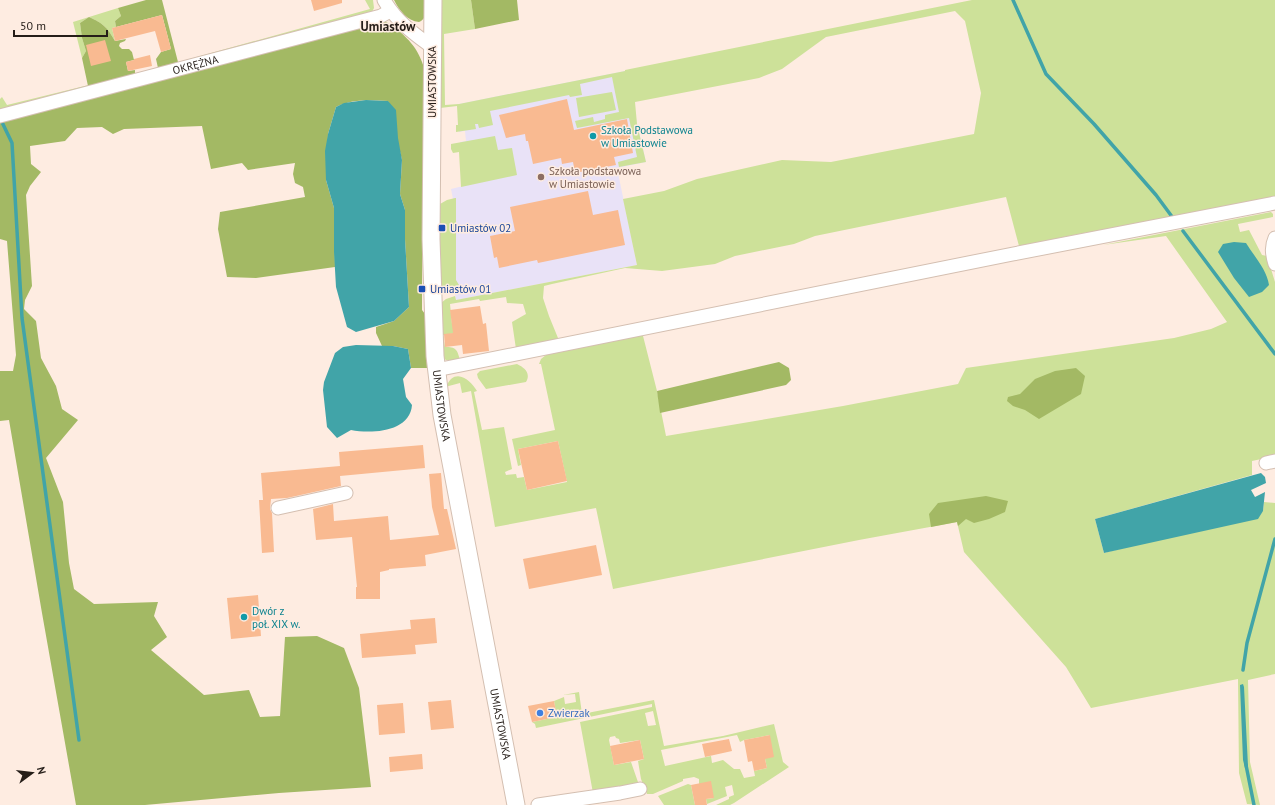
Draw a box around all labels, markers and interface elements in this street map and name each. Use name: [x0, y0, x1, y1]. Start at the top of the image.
scale bar: [14, 12, 107, 38]
text: 50 m: [20, 18, 46, 33]
district label: Umiastów: [361, 18, 416, 35]
street label: UMIASTOWSKA: [425, 45, 439, 118]
street label: OKRĘŻNA: [171, 52, 220, 77]
place label: Szkoła Podstawowa w Umiastowie: [601, 123, 693, 150]
marker: Szkoła Podstawowa w Umiastowie: [588, 131, 598, 141]
place label: Szkoła podstawowa w Umiastowie: [549, 164, 641, 191]
marker: Szkoła podstawowa w Umiastowie: [536, 172, 546, 182]
place label: Umiastów 02: [450, 221, 511, 235]
marker: Umiastów 02: [437, 223, 447, 233]
place label: Umiastów 01: [430, 282, 491, 296]
marker: Umiastów 01: [417, 284, 427, 294]
street label: UMIASTOWSKA: [430, 369, 454, 443]
place label: Dwór z poł. XIX w.: [252, 604, 300, 631]
marker: Dwór z poł. XIX w.: [239, 612, 249, 622]
street label: UMIASTOWSKA: [487, 687, 514, 761]
place label: Zwierzak: [548, 706, 590, 720]
marker: Zwierzak: [535, 708, 545, 718]
north arrow: [12, 753, 52, 793]
text: N: [34, 765, 49, 776]

